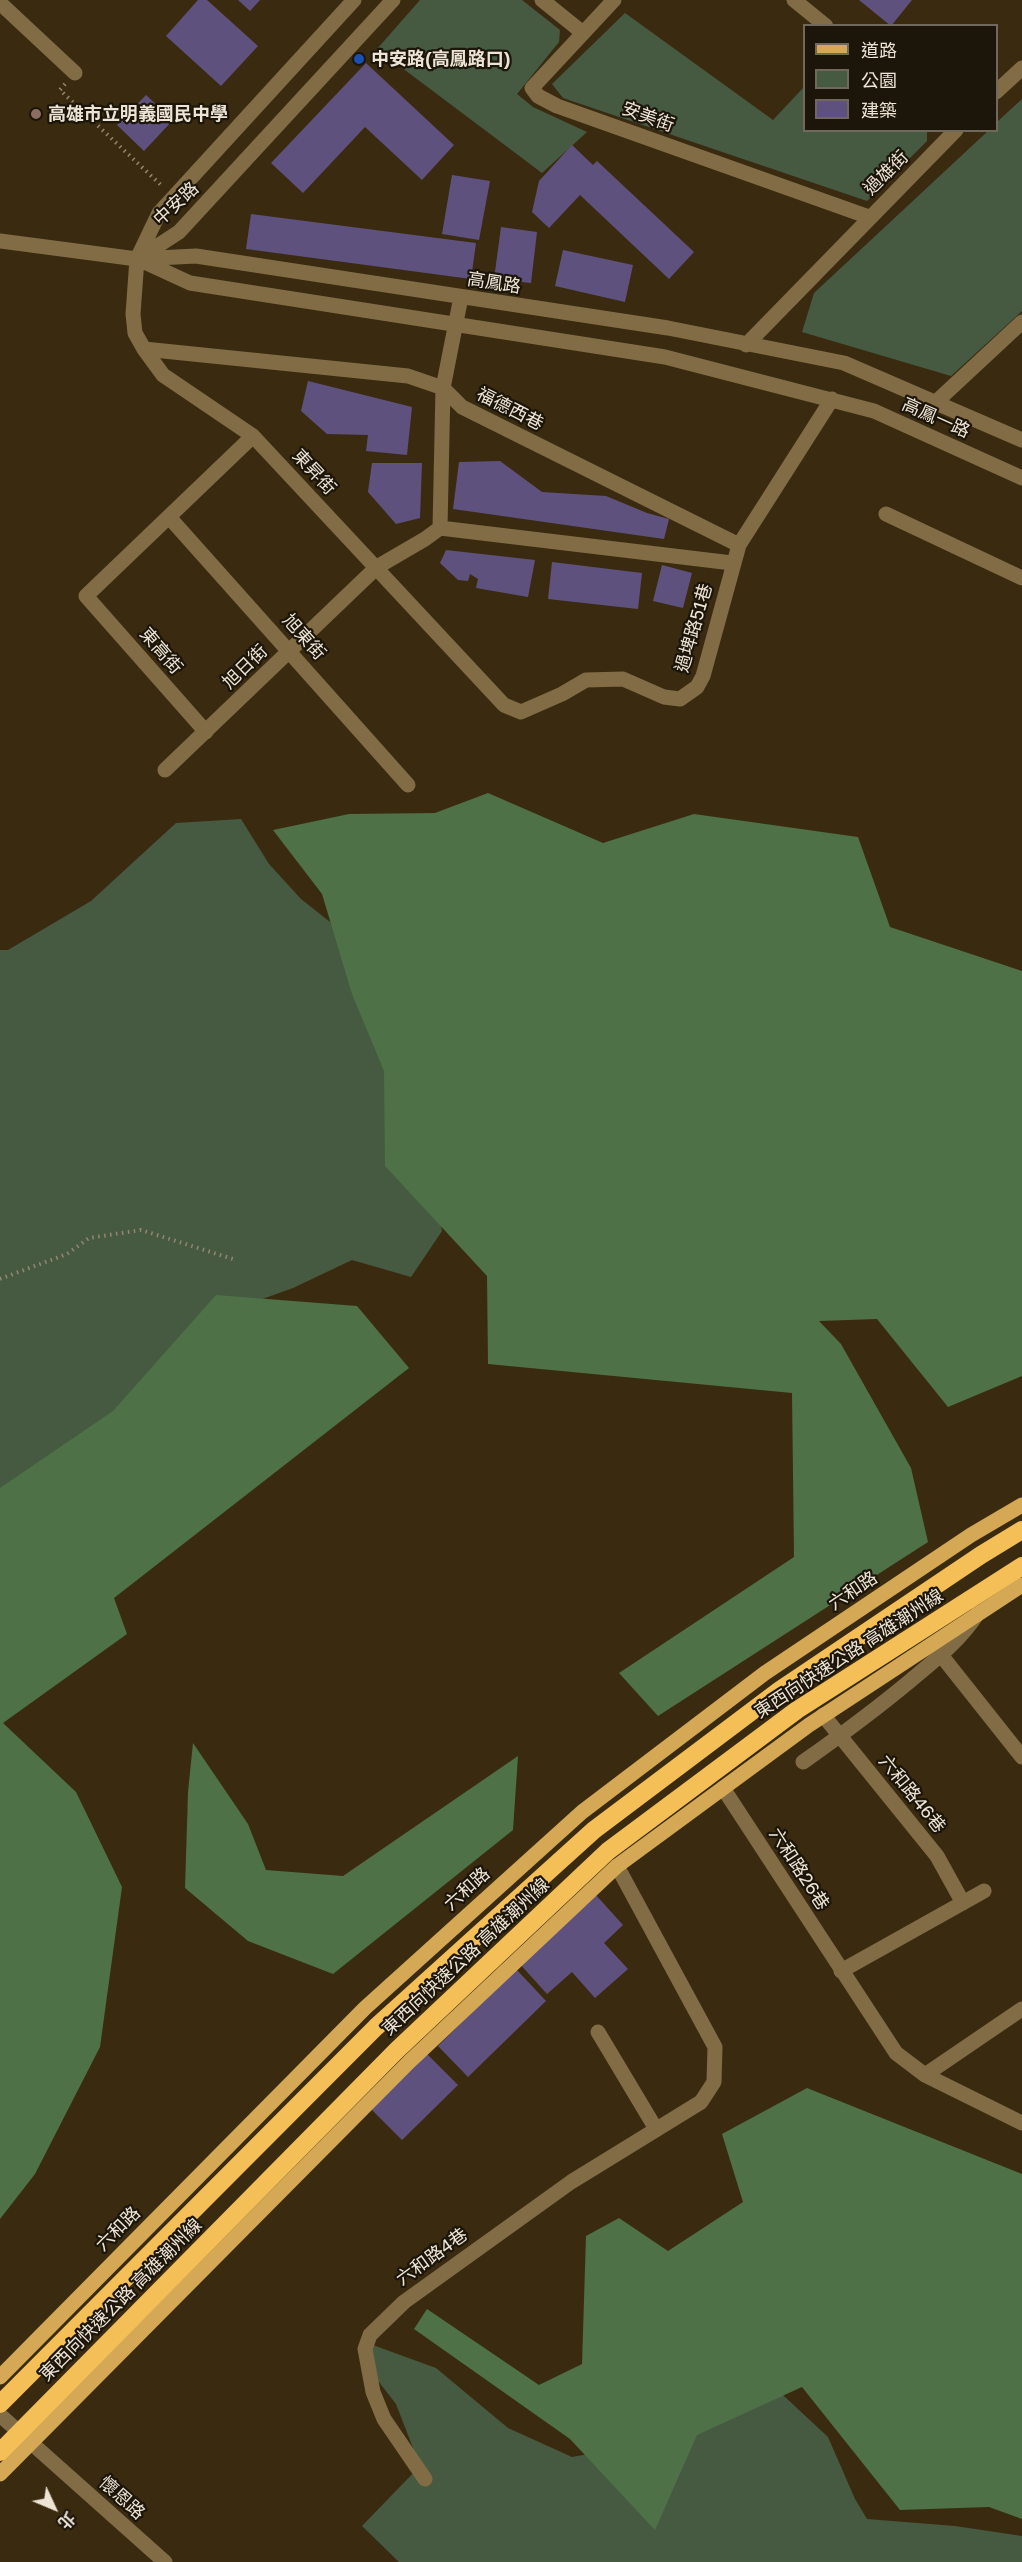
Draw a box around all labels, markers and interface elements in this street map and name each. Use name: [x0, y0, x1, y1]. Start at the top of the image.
legend: [803, 24, 998, 132]
text: 道路: [861, 39, 897, 61]
place label: 中安路(高鳳路口): [371, 48, 511, 70]
marker: 中安路(高鳳路口): [352, 52, 366, 66]
text: 公園: [861, 69, 897, 91]
street label: 安美街: [619, 98, 677, 136]
text: 建築: [861, 99, 897, 121]
place label: 高雄市立明義國民中學: [48, 103, 228, 125]
marker: 高雄市立明義國民中學: [29, 107, 43, 121]
street label: 過雄街: [859, 146, 913, 200]
street label: 中安路: [149, 178, 203, 230]
street label: 高鳳路: [466, 268, 522, 298]
street label: 福德西巷: [473, 383, 547, 435]
street label: 高鳳一路: [899, 393, 973, 443]
street label: 東昇街: [288, 445, 340, 499]
street label: 過埤路51巷: [671, 581, 717, 675]
street label: 旭東街: [278, 610, 330, 664]
street label: 東高街: [135, 624, 187, 678]
street label: 旭日街: [218, 640, 272, 694]
street label: 六和路: [825, 1567, 881, 1615]
street label: 東西向快速公路 高雄潮州線: [751, 1585, 947, 1723]
street label: 六和路46巷: [874, 1751, 950, 1837]
street label: 六和路26巷: [765, 1824, 833, 1914]
street label: 六和路: [440, 1863, 494, 1915]
street label: 東西向快速公路 高雄潮州線: [378, 1874, 554, 2040]
street label: 六和路: [91, 2202, 145, 2256]
street label: 東西向快速公路 高雄潮州線: [35, 2214, 207, 2386]
street label: 六和路4巷: [392, 2224, 472, 2290]
street label: 懷恩路: [95, 2472, 149, 2524]
north arrow: [24, 2478, 84, 2538]
text: 北: [54, 2508, 80, 2533]

